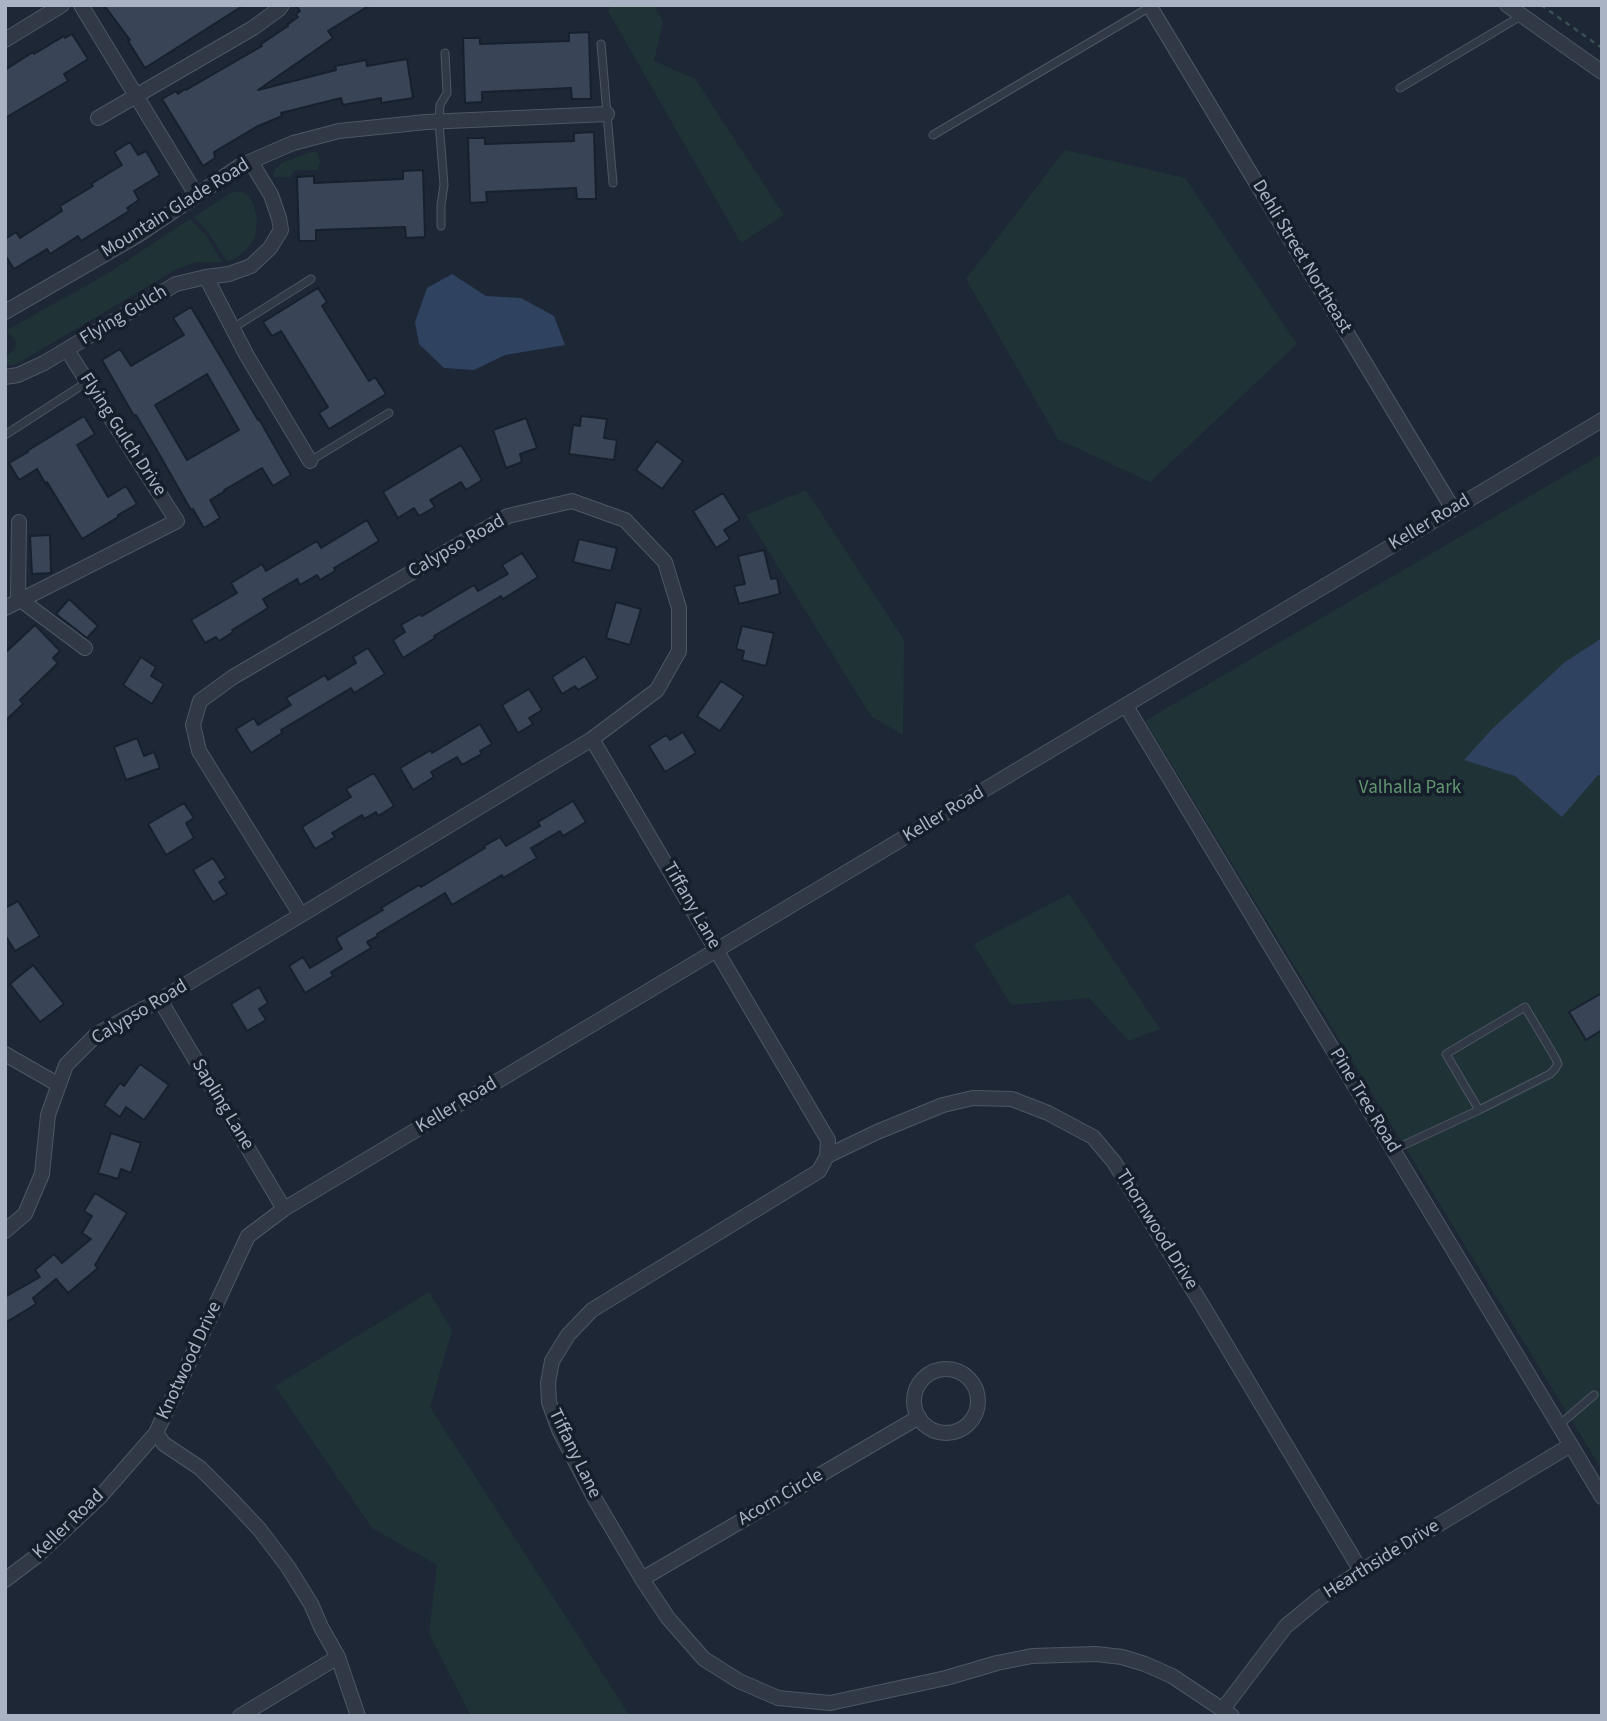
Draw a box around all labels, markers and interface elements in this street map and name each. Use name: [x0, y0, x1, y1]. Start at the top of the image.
street label: Mountain Glade Road: [98, 154, 254, 264]
street label: Dehli Street Northeast: [1246, 176, 1356, 338]
street label: Flying Gulch: [76, 281, 172, 351]
street label: Flying Gulch Drive: [74, 369, 170, 501]
street label: Keller Road: [1385, 490, 1475, 556]
street label: Calypso Road: [405, 510, 509, 584]
park label: Valhalla Park: [1359, 778, 1461, 800]
street label: Keller Road: [899, 782, 989, 848]
street label: Tiffany Lane: [657, 858, 725, 954]
street label: Calypso Road: [88, 976, 192, 1050]
street label: Pine Tree Road: [1324, 1044, 1404, 1158]
street label: Sapling Lane: [186, 1055, 258, 1155]
street label: Keller Road: [412, 1073, 502, 1139]
street label: Thornwood Drive: [1110, 1166, 1202, 1294]
street label: Knotwood Drive: [153, 1298, 227, 1424]
street label: Tiffany Lane: [543, 1406, 605, 1502]
street label: Acorn Circle: [734, 1464, 828, 1532]
street label: Keller Road: [29, 1485, 109, 1565]
street label: Hearthside Drive: [1320, 1515, 1444, 1605]

